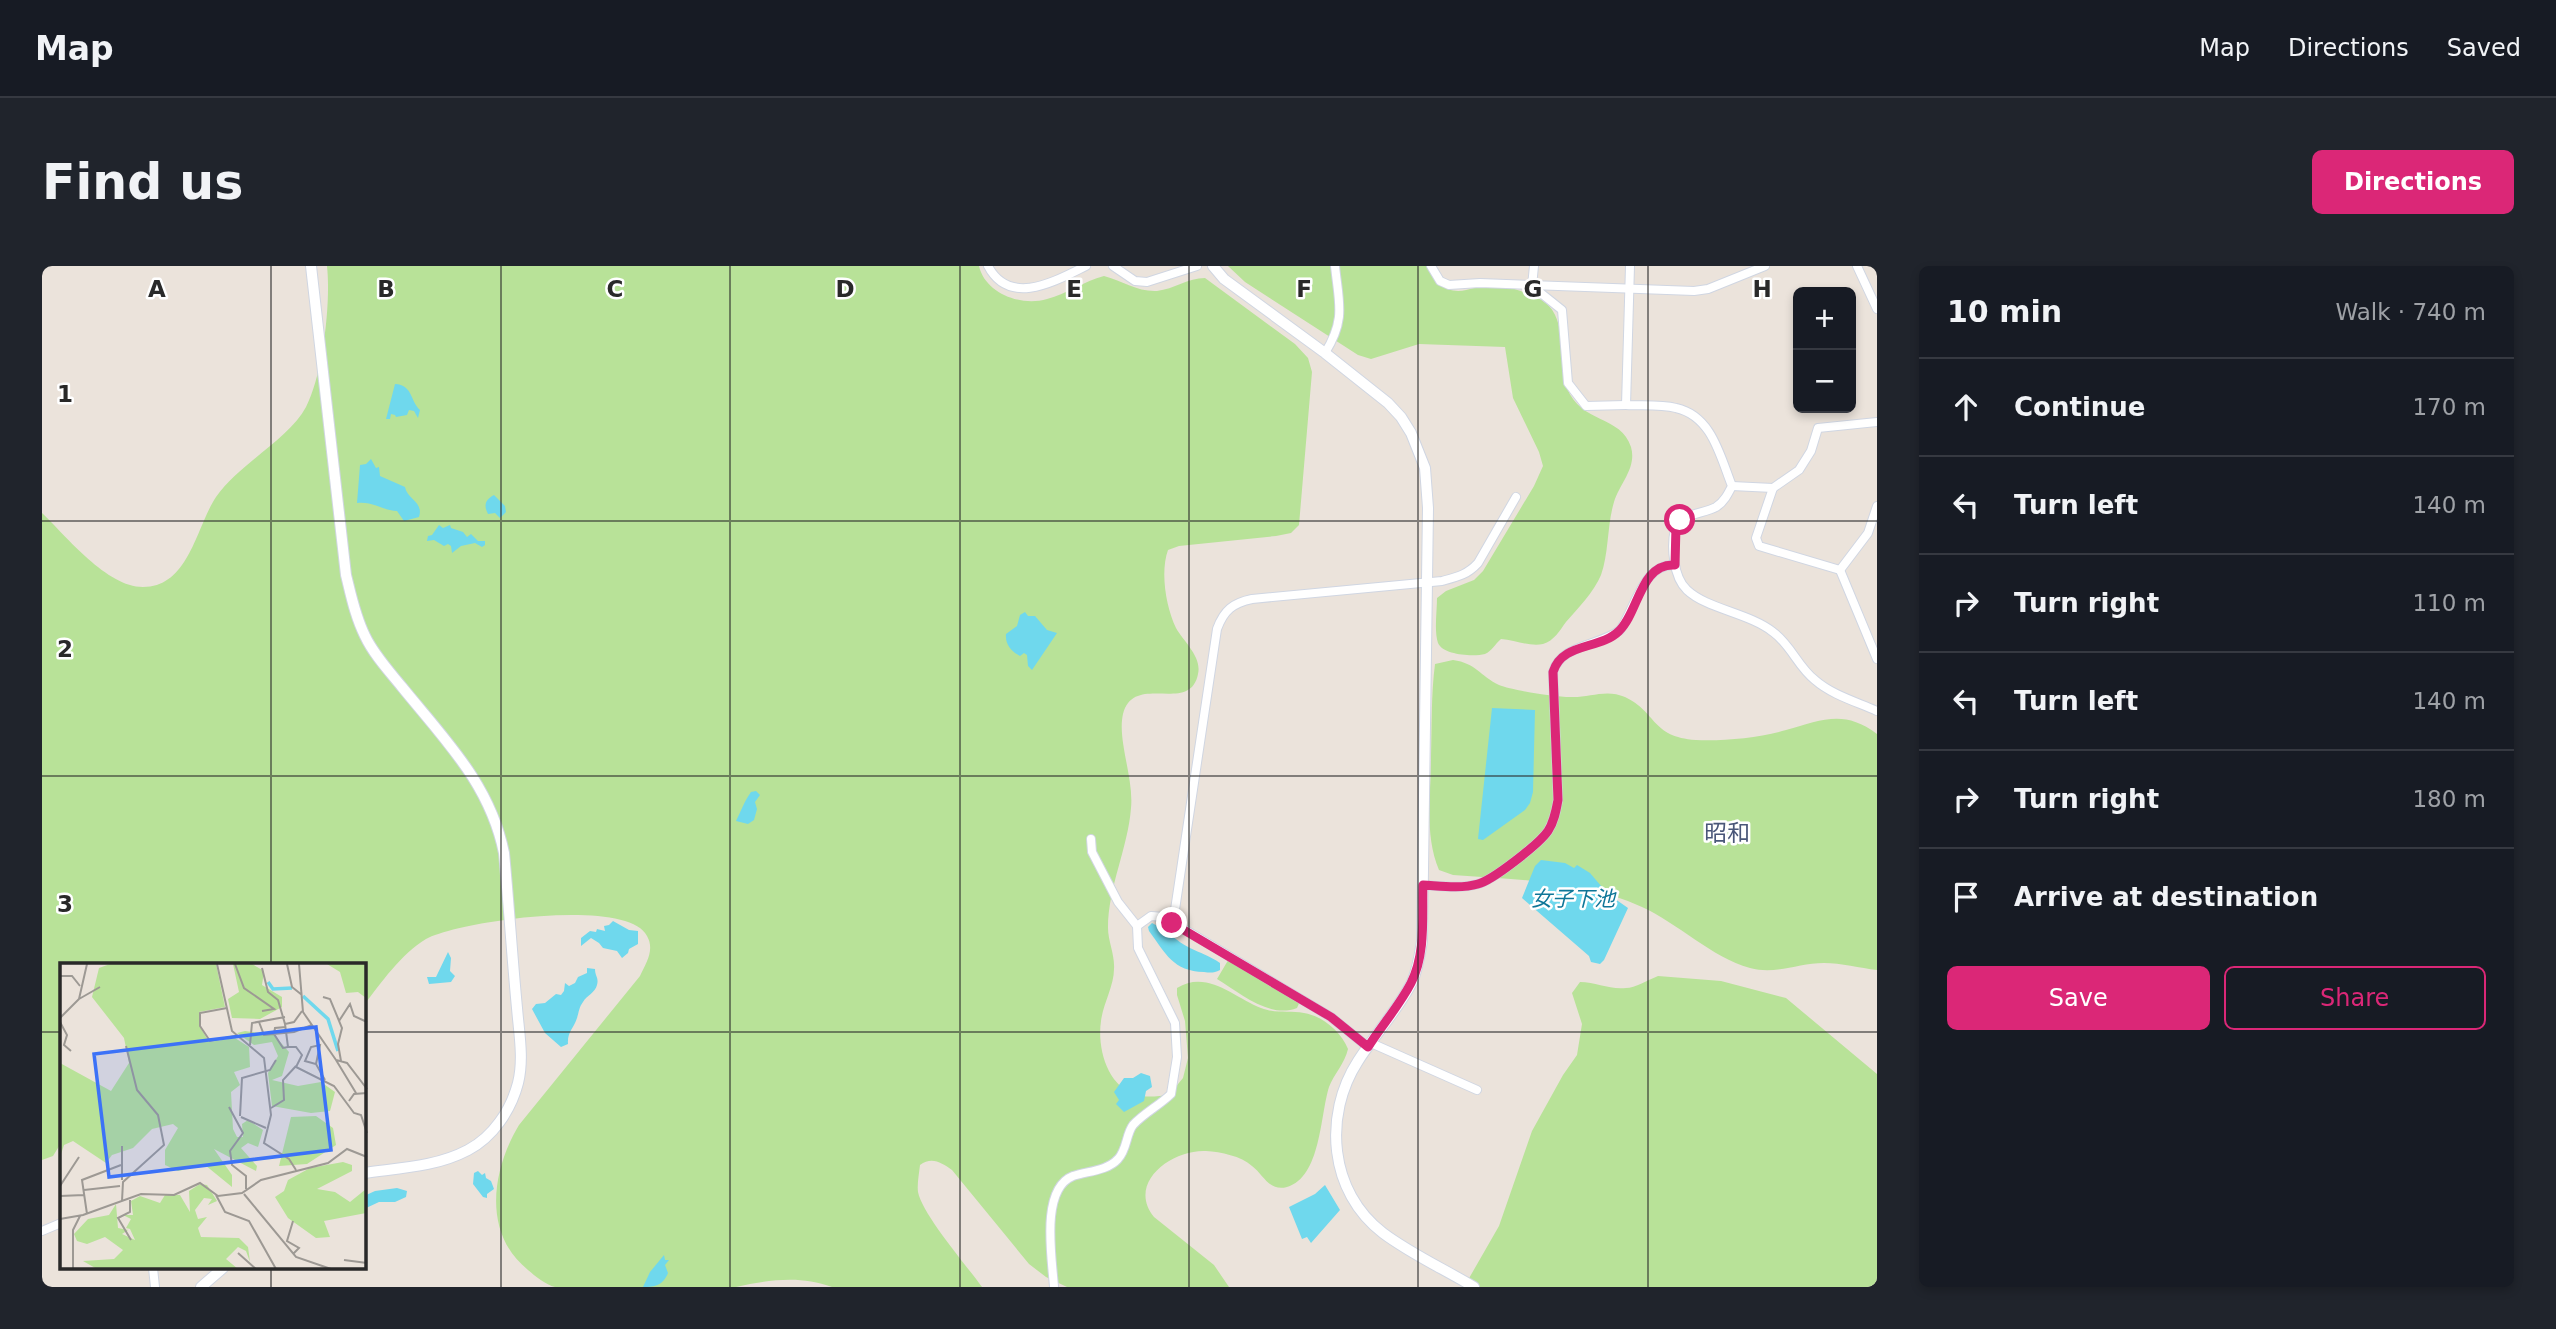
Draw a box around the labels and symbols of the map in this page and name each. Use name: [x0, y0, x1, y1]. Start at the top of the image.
text: A: [148, 276, 166, 302]
text: B: [377, 276, 395, 302]
text: C: [607, 276, 623, 302]
text: D: [835, 276, 855, 302]
text: E: [1066, 276, 1082, 302]
text: F: [1296, 276, 1312, 302]
text: G: [1524, 276, 1542, 302]
text: H: [1752, 276, 1772, 302]
text: 1: [57, 381, 73, 407]
route start: [1664, 504, 1695, 535]
text: 2: [57, 636, 73, 662]
district label: 昭和: [1704, 820, 1750, 846]
water label: 女子下池: [1531, 887, 1617, 911]
text: 3: [57, 891, 73, 917]
route end: [1156, 907, 1187, 938]
inset map: [60, 963, 366, 1270]

